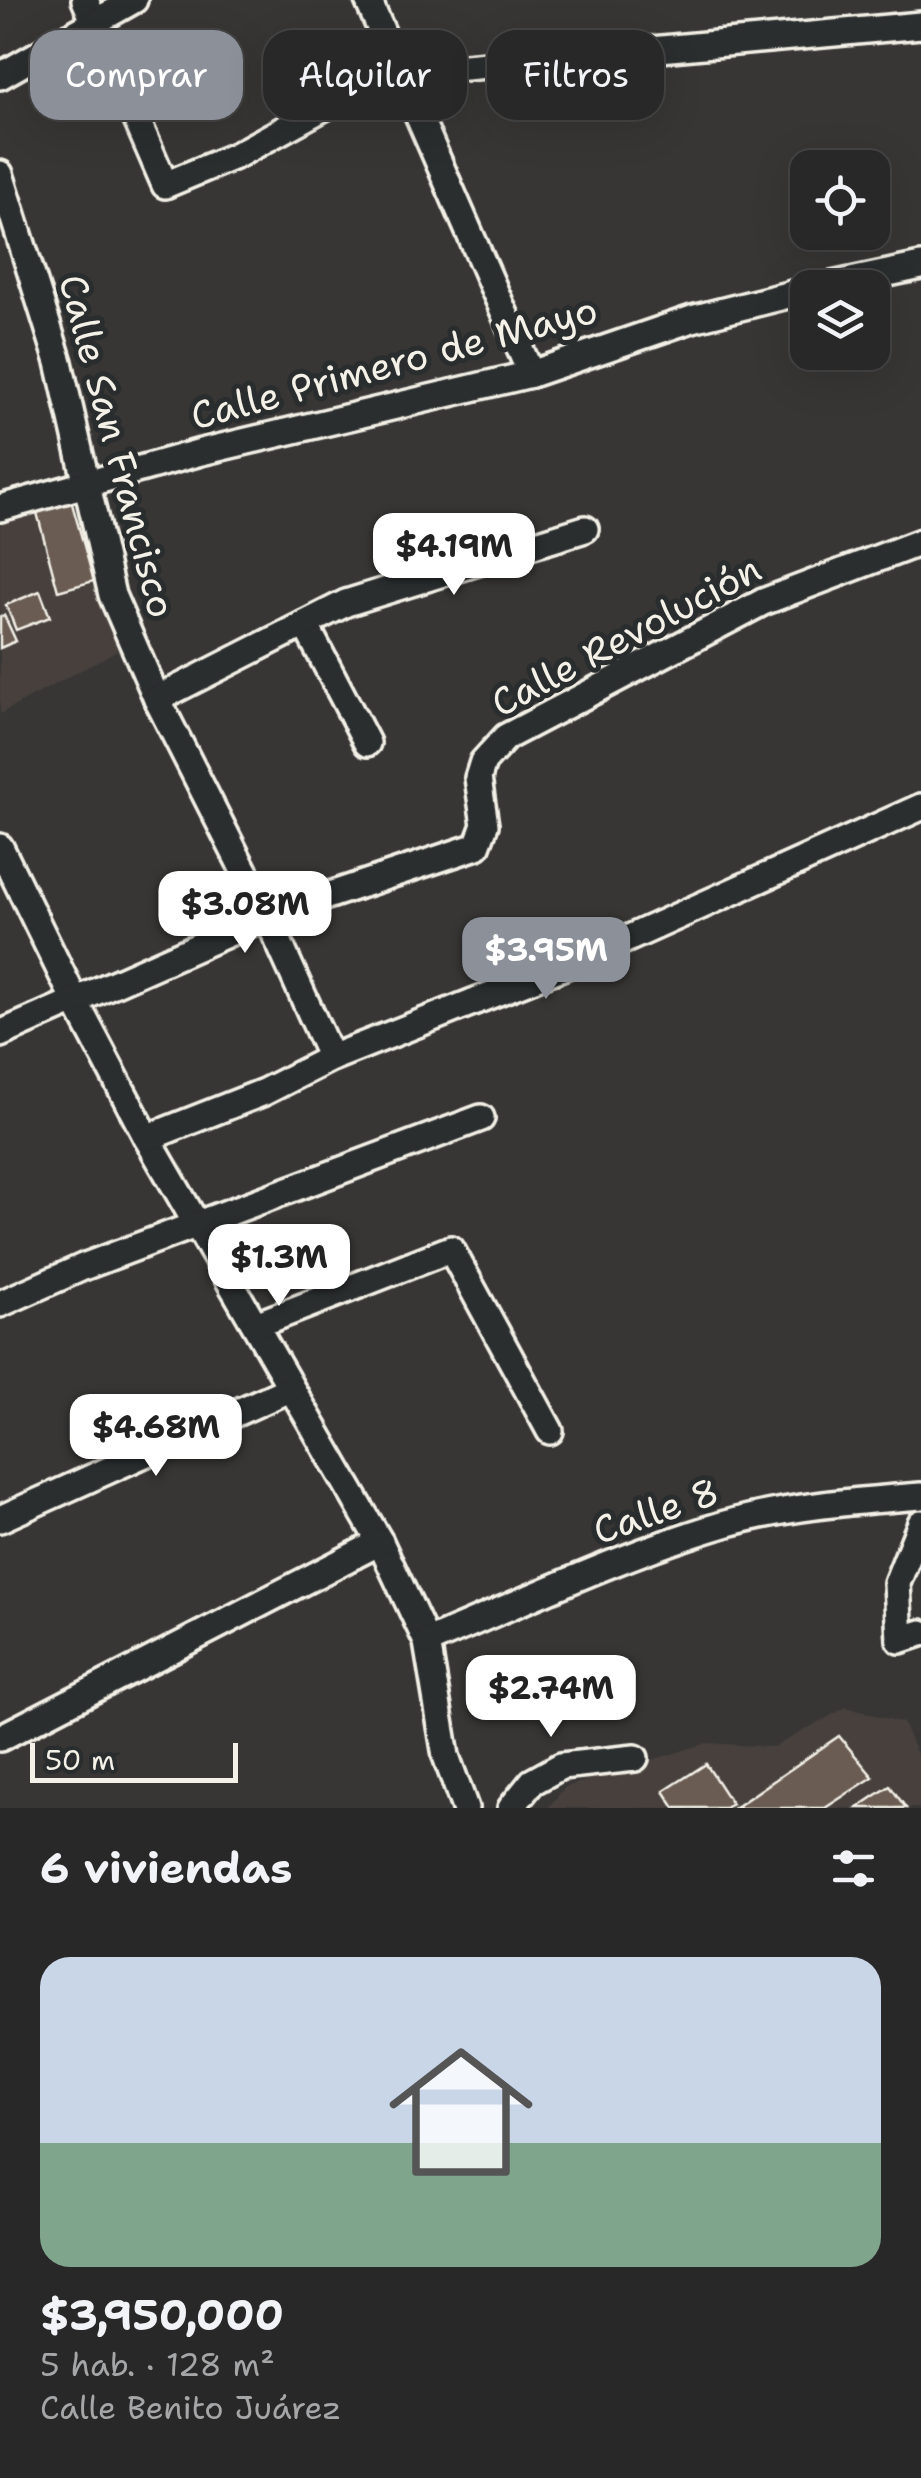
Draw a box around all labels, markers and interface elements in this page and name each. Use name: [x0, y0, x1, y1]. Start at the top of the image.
chip: Comprar: [30, 30, 243, 120]
chip: Alquilar: [263, 30, 467, 120]
chip: Filtros: [487, 30, 664, 120]
map controls: [790, 150, 890, 370]
button: locate: [790, 150, 890, 250]
street label: Calle San Francisco: [47, 269, 188, 623]
button: layers: [790, 270, 890, 370]
street label: Calle Primero de Mayo: [185, 284, 603, 441]
pin: $4.19M: [373, 513, 535, 598]
text: $4.19M: [395, 524, 513, 567]
street label: Calle Revolución: [482, 543, 770, 728]
pin: $3.08M: [164, 871, 326, 956]
text: $3.08M: [180, 882, 310, 925]
pin: $3.95M: [465, 917, 627, 1002]
text: $3.95M: [484, 928, 608, 971]
pin: $1.3M: [209, 1224, 349, 1309]
text: $1.3M: [230, 1235, 328, 1278]
pin: $4.68M: [75, 1394, 237, 1479]
text: $4.68M: [92, 1405, 220, 1448]
street label: Calle 8: [586, 1465, 726, 1556]
pin: $2.74M: [470, 1655, 632, 1740]
text: $2.74M: [488, 1666, 614, 1709]
scale bar: [30, 1738, 238, 1782]
text: 50 m: [45, 1741, 115, 1779]
text: 6 viviendas: [40, 1840, 292, 1896]
icon: filters: [826, 1841, 881, 1896]
icon: home: [371, 2022, 551, 2202]
text: $3,950,000: [40, 2287, 284, 2343]
text: 5 hab. · 128 m²: [40, 2343, 275, 2386]
text: Calle Benito Juárez: [40, 2386, 341, 2429]

